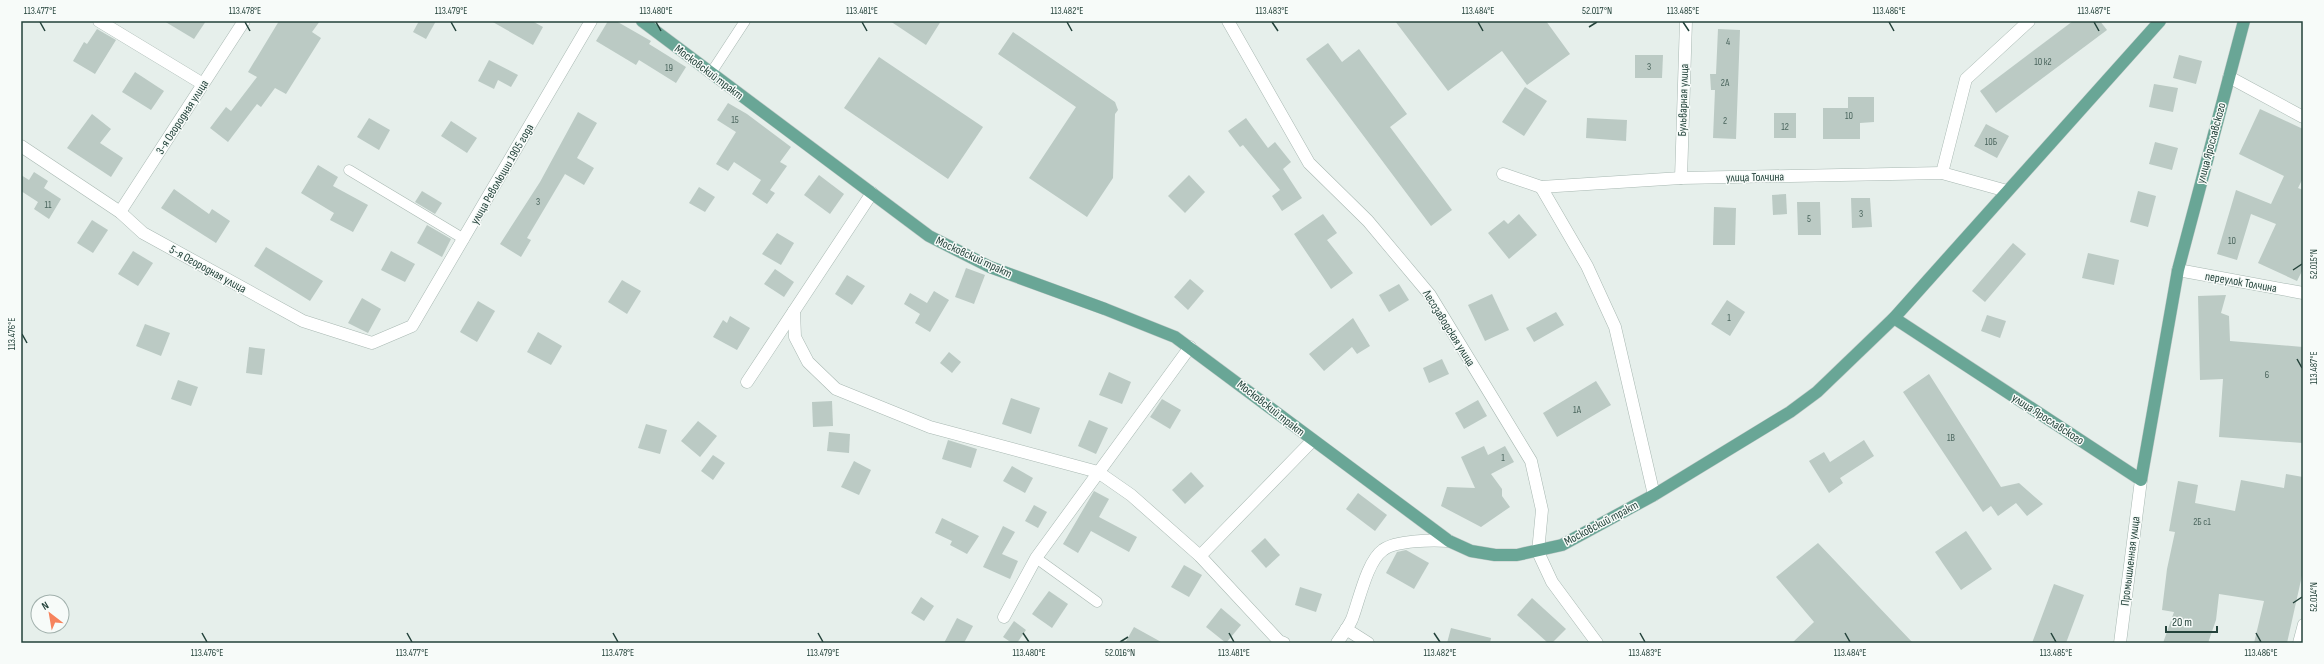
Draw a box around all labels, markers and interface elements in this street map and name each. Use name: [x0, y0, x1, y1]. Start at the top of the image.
text: 113.477°E: [24, 5, 56, 17]
text: 113.478°E: [229, 5, 261, 17]
text: 113.479°E: [435, 5, 467, 17]
text: 113.480°E: [639, 5, 673, 17]
text: 113.481°E: [846, 5, 878, 17]
text: 113.482°E: [1051, 5, 1084, 17]
text: 113.483°E: [1256, 5, 1288, 17]
text: 113.484°E: [1462, 5, 1494, 17]
text: 52.017°N: [1582, 5, 1612, 17]
text: 113.485°E: [1667, 5, 1699, 17]
text: 113.486°E: [1872, 5, 1906, 17]
text: 113.487°E: [2077, 5, 2111, 17]
house number: 4: [1726, 36, 1730, 48]
street label: Московский тракт: [671, 42, 746, 103]
house number: 10 к2: [2034, 56, 2052, 68]
house number: 3: [1647, 61, 1651, 73]
house number: 19: [665, 62, 673, 74]
street label: Бульварная улица: [1675, 63, 1692, 137]
street label: 3-я Огородная улица: [153, 77, 212, 157]
house number: 2А: [1721, 77, 1730, 89]
street label: улица Ярославского: [2193, 101, 2229, 185]
house number: 10: [1845, 110, 1853, 122]
house number: 15: [731, 114, 739, 126]
house number: 2: [1723, 115, 1727, 127]
street label: улица Революции 1905 года: [467, 121, 538, 227]
house number: 12: [1781, 121, 1789, 133]
house number: 10Б: [1985, 136, 1998, 148]
street label: улица Толчина: [1726, 169, 1785, 186]
house number: 3: [536, 196, 540, 208]
house number: 11: [45, 199, 52, 211]
house number: 3: [1859, 208, 1863, 220]
house number: 5: [1807, 213, 1811, 225]
street label: Московский тракт: [933, 233, 1014, 282]
house number: 10: [2228, 235, 2236, 247]
street label: 5-я Огородная улица: [167, 242, 249, 297]
text: 52.015°N: [2308, 249, 2320, 279]
street label: переулок Толчина: [2204, 269, 2278, 296]
street label: Лесозаводская улица: [1418, 286, 1478, 370]
house number: 1: [1727, 312, 1731, 324]
text: 113.476°E: [6, 318, 18, 350]
text: 113.487°E: [2308, 351, 2320, 385]
house number: 6: [2265, 369, 2269, 381]
street label: Московский тракт: [1234, 377, 1308, 440]
street label: улица Ярославского: [2009, 390, 2087, 448]
house number: 1А: [1573, 404, 1582, 416]
house number: 1В: [1947, 432, 1956, 444]
house number: 1: [1501, 452, 1505, 464]
street label: Московский тракт: [1561, 497, 1641, 549]
street label: Промышленная улица: [2118, 515, 2143, 607]
house number: 2Б с1: [2193, 516, 2211, 528]
text: 52.014°N: [2308, 582, 2320, 612]
north arrow: [30, 594, 70, 634]
text: N: [39, 599, 51, 613]
scale bar: [2166, 608, 2217, 634]
text: 20 m: [2172, 615, 2192, 630]
text: 113.476°E: [191, 647, 223, 659]
text: 113.477°E: [396, 647, 428, 659]
text: 113.478°E: [602, 647, 634, 659]
text: 113.479°E: [807, 647, 839, 659]
text: 113.480°E: [1012, 647, 1046, 659]
text: 52.016°N: [1105, 647, 1135, 659]
text: 113.481°E: [1218, 647, 1250, 659]
text: 113.482°E: [1424, 647, 1457, 659]
text: 113.483°E: [1629, 647, 1661, 659]
text: 113.484°E: [1834, 647, 1866, 659]
text: 113.485°E: [2040, 647, 2072, 659]
text: 113.486°E: [2244, 647, 2278, 659]

